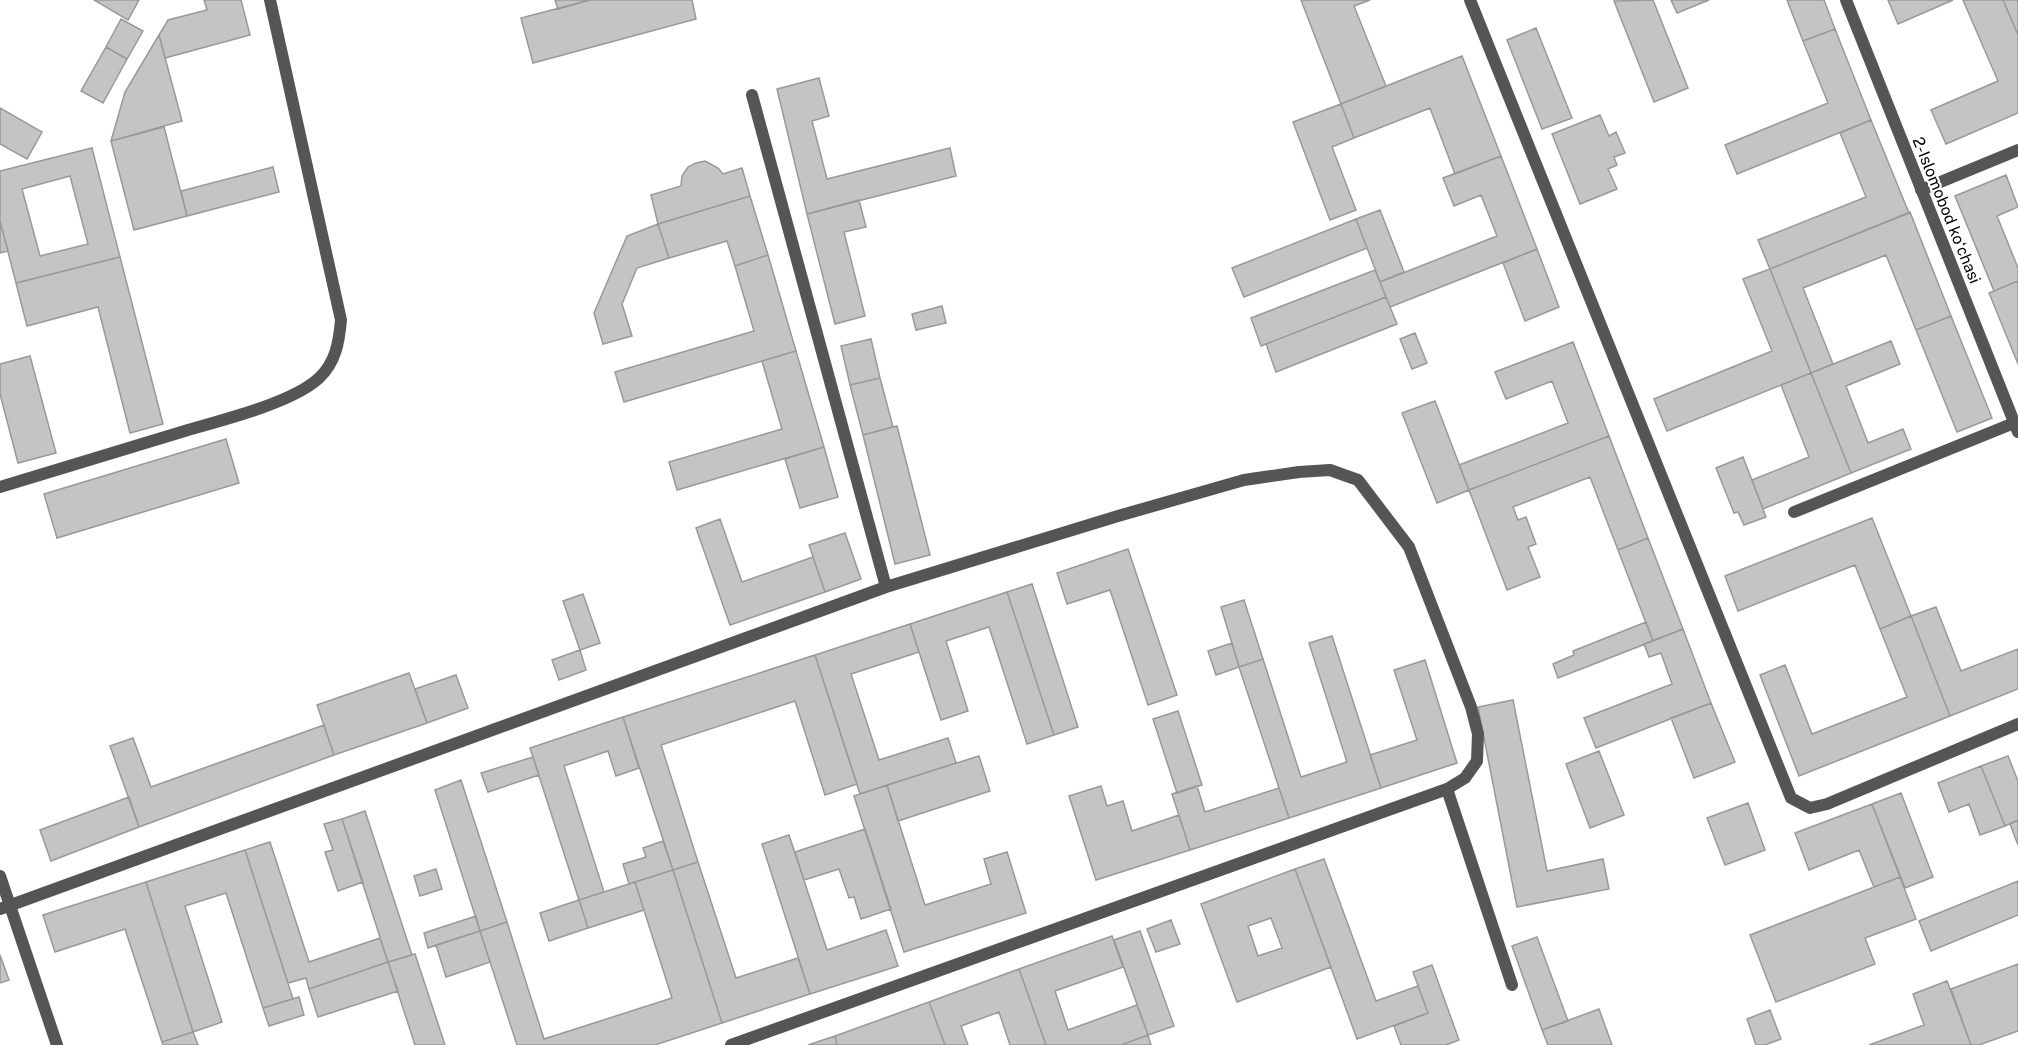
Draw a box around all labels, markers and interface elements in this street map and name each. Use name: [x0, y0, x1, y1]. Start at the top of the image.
street label: 2-Islomobod koʻchasi: [1908, 134, 1985, 286]

